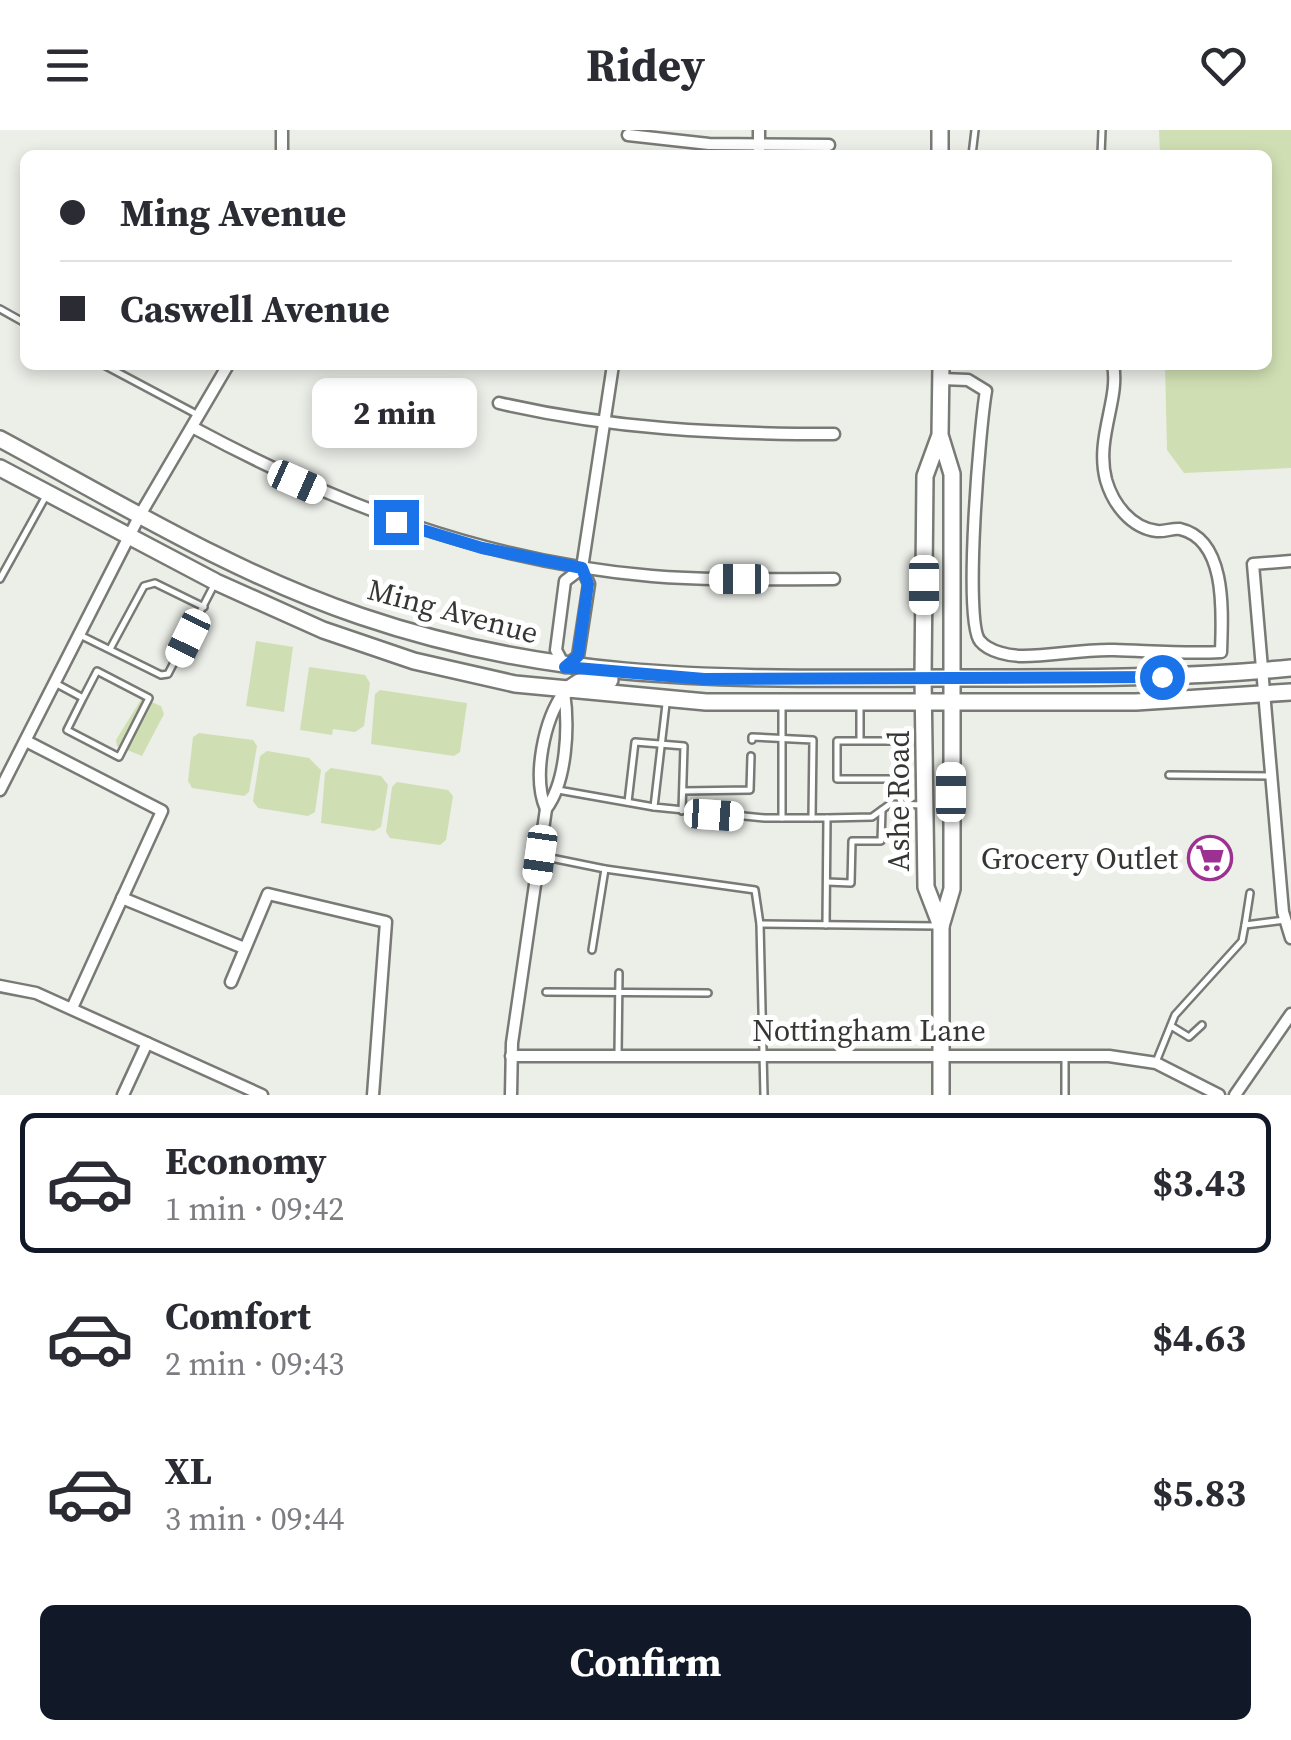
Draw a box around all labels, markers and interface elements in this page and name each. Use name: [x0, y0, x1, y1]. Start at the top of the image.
text: Ridey: [586, 34, 705, 96]
icon: menu: [40, 38, 95, 93]
icon: heart: [1196, 38, 1251, 93]
text: Ming Avenue: [120, 187, 346, 239]
text: Caswell Avenue: [120, 283, 390, 335]
callout: 2 min: [314, 377, 478, 447]
text: 2 min: [353, 391, 436, 435]
car: [263, 456, 331, 508]
route end: [374, 500, 419, 545]
car: [909, 555, 939, 615]
car: [709, 564, 769, 594]
street label: Ming Avenue: [363, 569, 543, 653]
car: [161, 604, 215, 672]
route start: [1140, 655, 1185, 700]
street label: Ashe Road: [878, 731, 919, 871]
car: [936, 762, 966, 822]
car: [683, 798, 745, 832]
car: [521, 823, 559, 887]
supermarket icon: Grocery Outlet: [1187, 835, 1233, 881]
place label: Grocery Outlet: [981, 838, 1178, 879]
street label: Nottingham Lane: [752, 1010, 986, 1051]
text: Economy: [165, 1135, 327, 1187]
icon: car: [45, 1138, 135, 1228]
text: $3.43: [1152, 1157, 1246, 1209]
text: 1 min · 09:42: [165, 1187, 344, 1231]
text: Comfort: [165, 1290, 311, 1342]
icon: car: [45, 1293, 135, 1383]
text: $4.63: [1152, 1312, 1246, 1364]
text: 2 min · 09:43: [165, 1342, 344, 1386]
text: XL: [165, 1445, 212, 1497]
icon: car: [45, 1448, 135, 1538]
text: $5.83: [1152, 1467, 1246, 1519]
text: 3 min · 09:44: [165, 1497, 344, 1541]
button: Confirm: [40, 1605, 1251, 1720]

